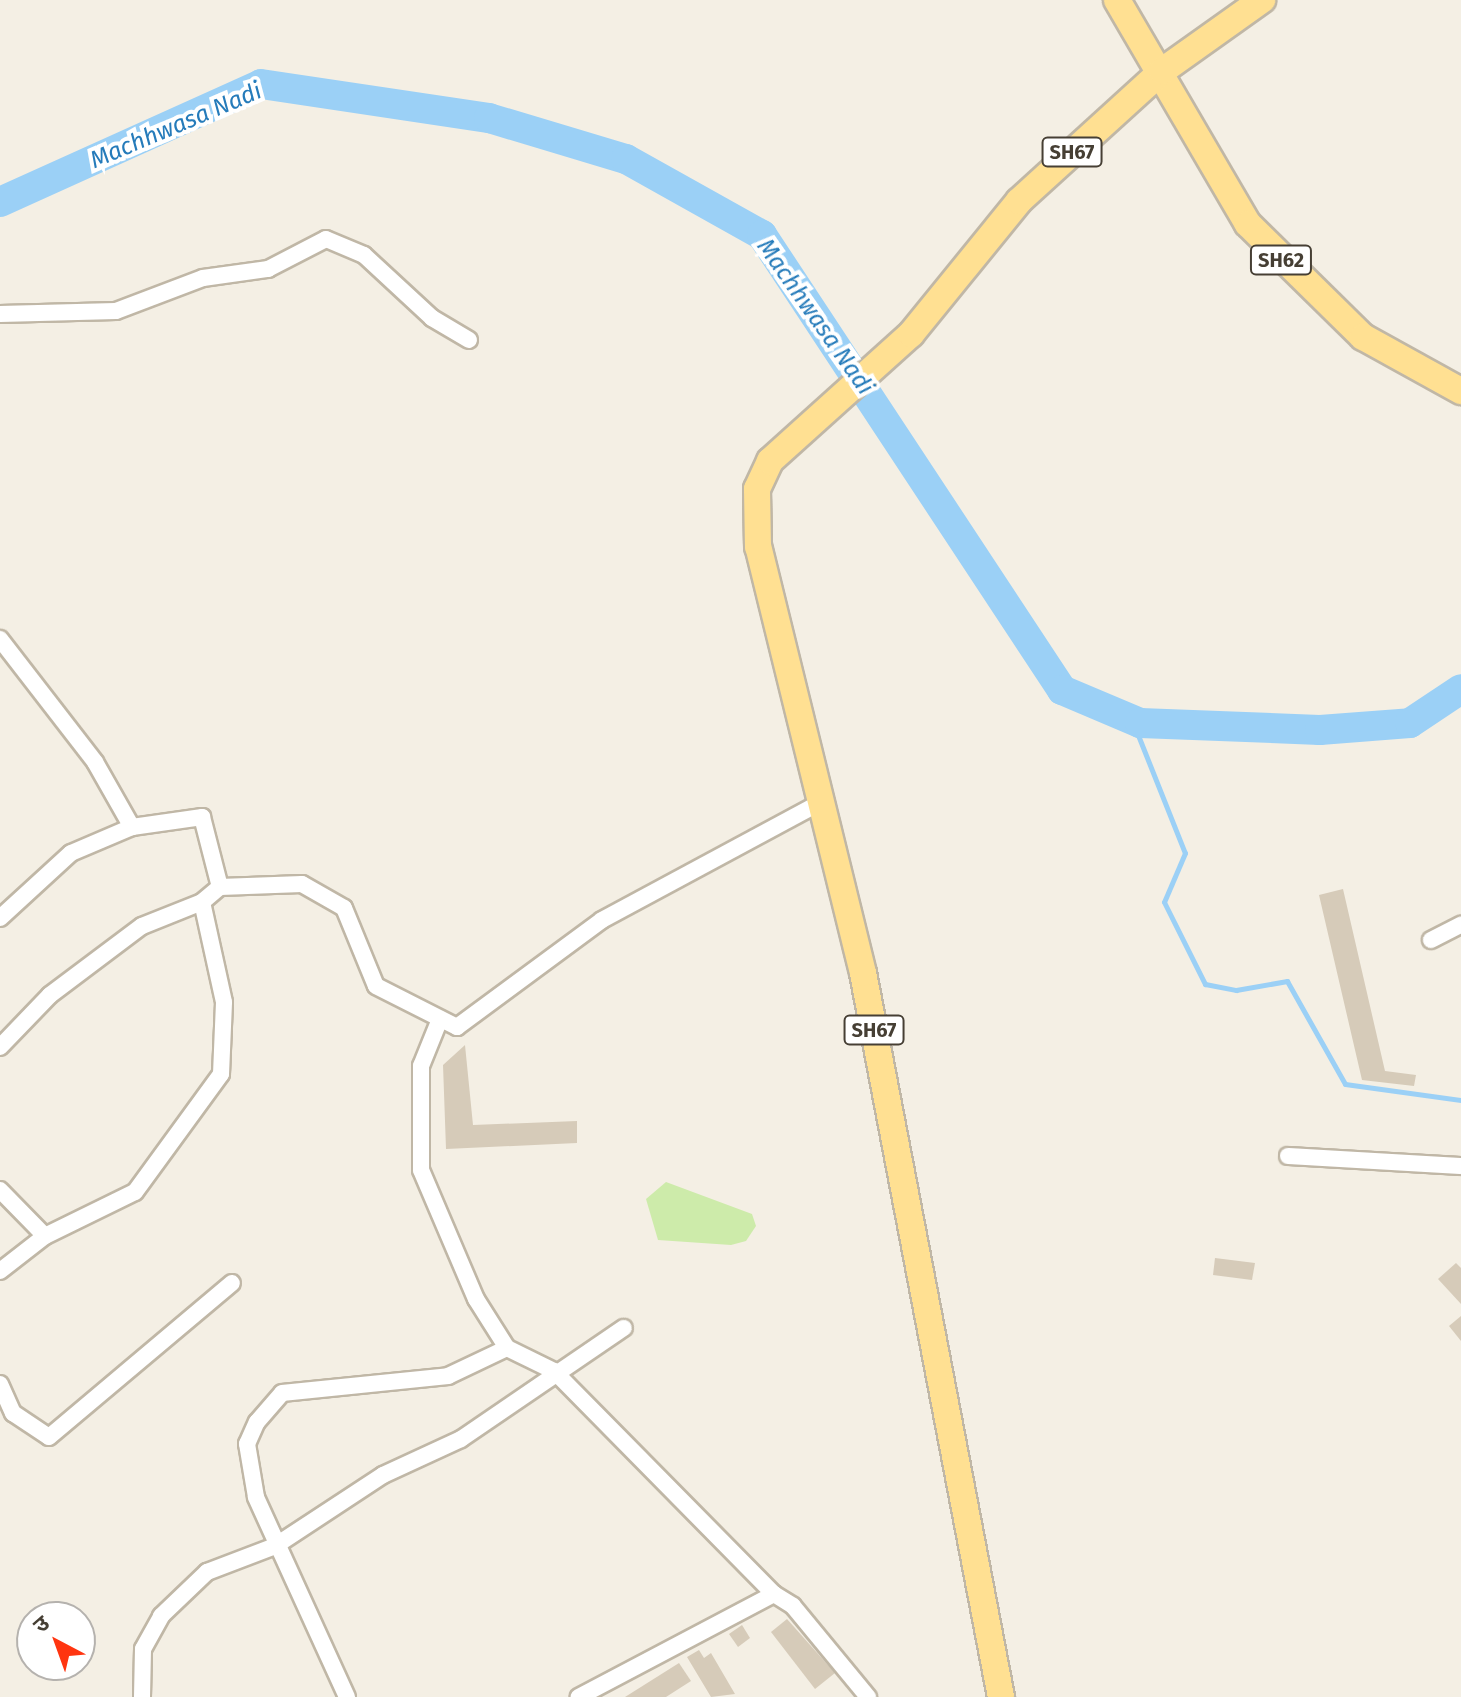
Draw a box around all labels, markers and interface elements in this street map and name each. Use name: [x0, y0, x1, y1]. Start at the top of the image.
water label: Machhwasa Nadi: [86, 77, 266, 175]
road number: SH67: [1040, 136, 1104, 168]
water label: Machhwasa Nadi: [751, 233, 879, 401]
road number: SH62: [1249, 244, 1313, 276]
road number: SH67: [842, 1014, 906, 1046]
north arrow: [16, 1601, 96, 1681]
text: उ: [28, 1610, 55, 1638]

